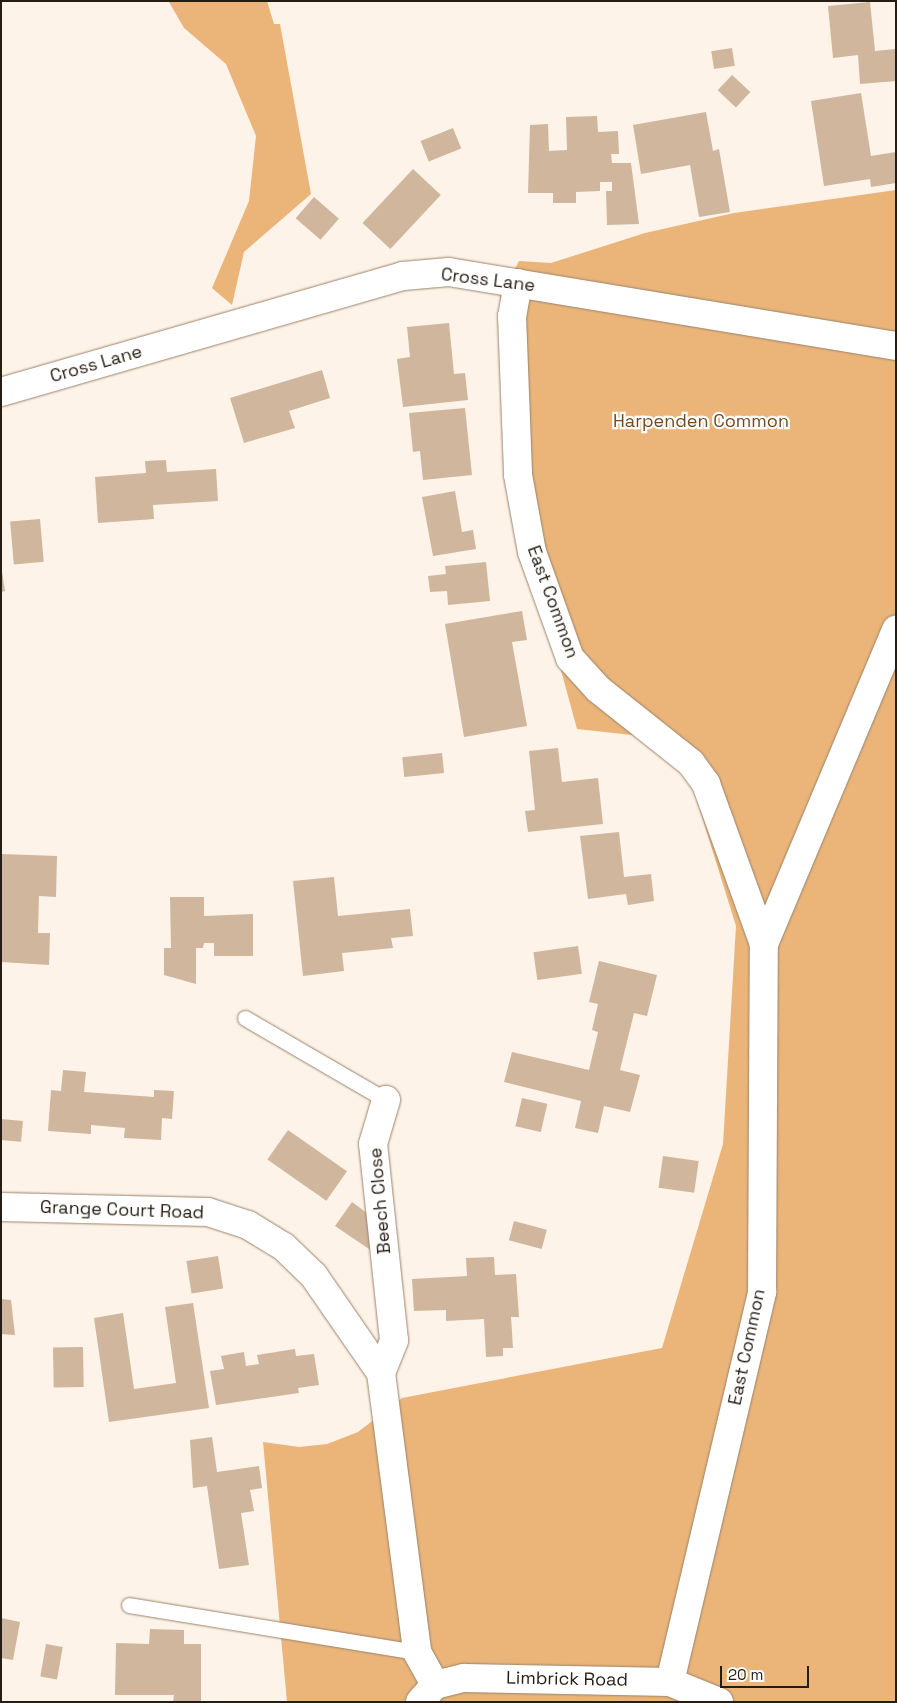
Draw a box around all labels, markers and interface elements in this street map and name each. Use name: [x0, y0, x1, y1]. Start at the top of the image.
street label: Cross Lane: [440, 264, 536, 296]
street label: Cross Lane: [48, 341, 144, 387]
park label: Harpenden Common: [613, 410, 789, 432]
street label: East Common: [523, 543, 583, 661]
street label: Beech Close: [365, 1147, 395, 1255]
street label: Grange Court Road: [40, 1196, 204, 1224]
street label: East Common: [724, 1287, 770, 1407]
scale bar: [722, 1656, 811, 1688]
text: 20 m: [728, 1665, 763, 1684]
street label: Limbrick Road: [506, 1667, 628, 1691]

